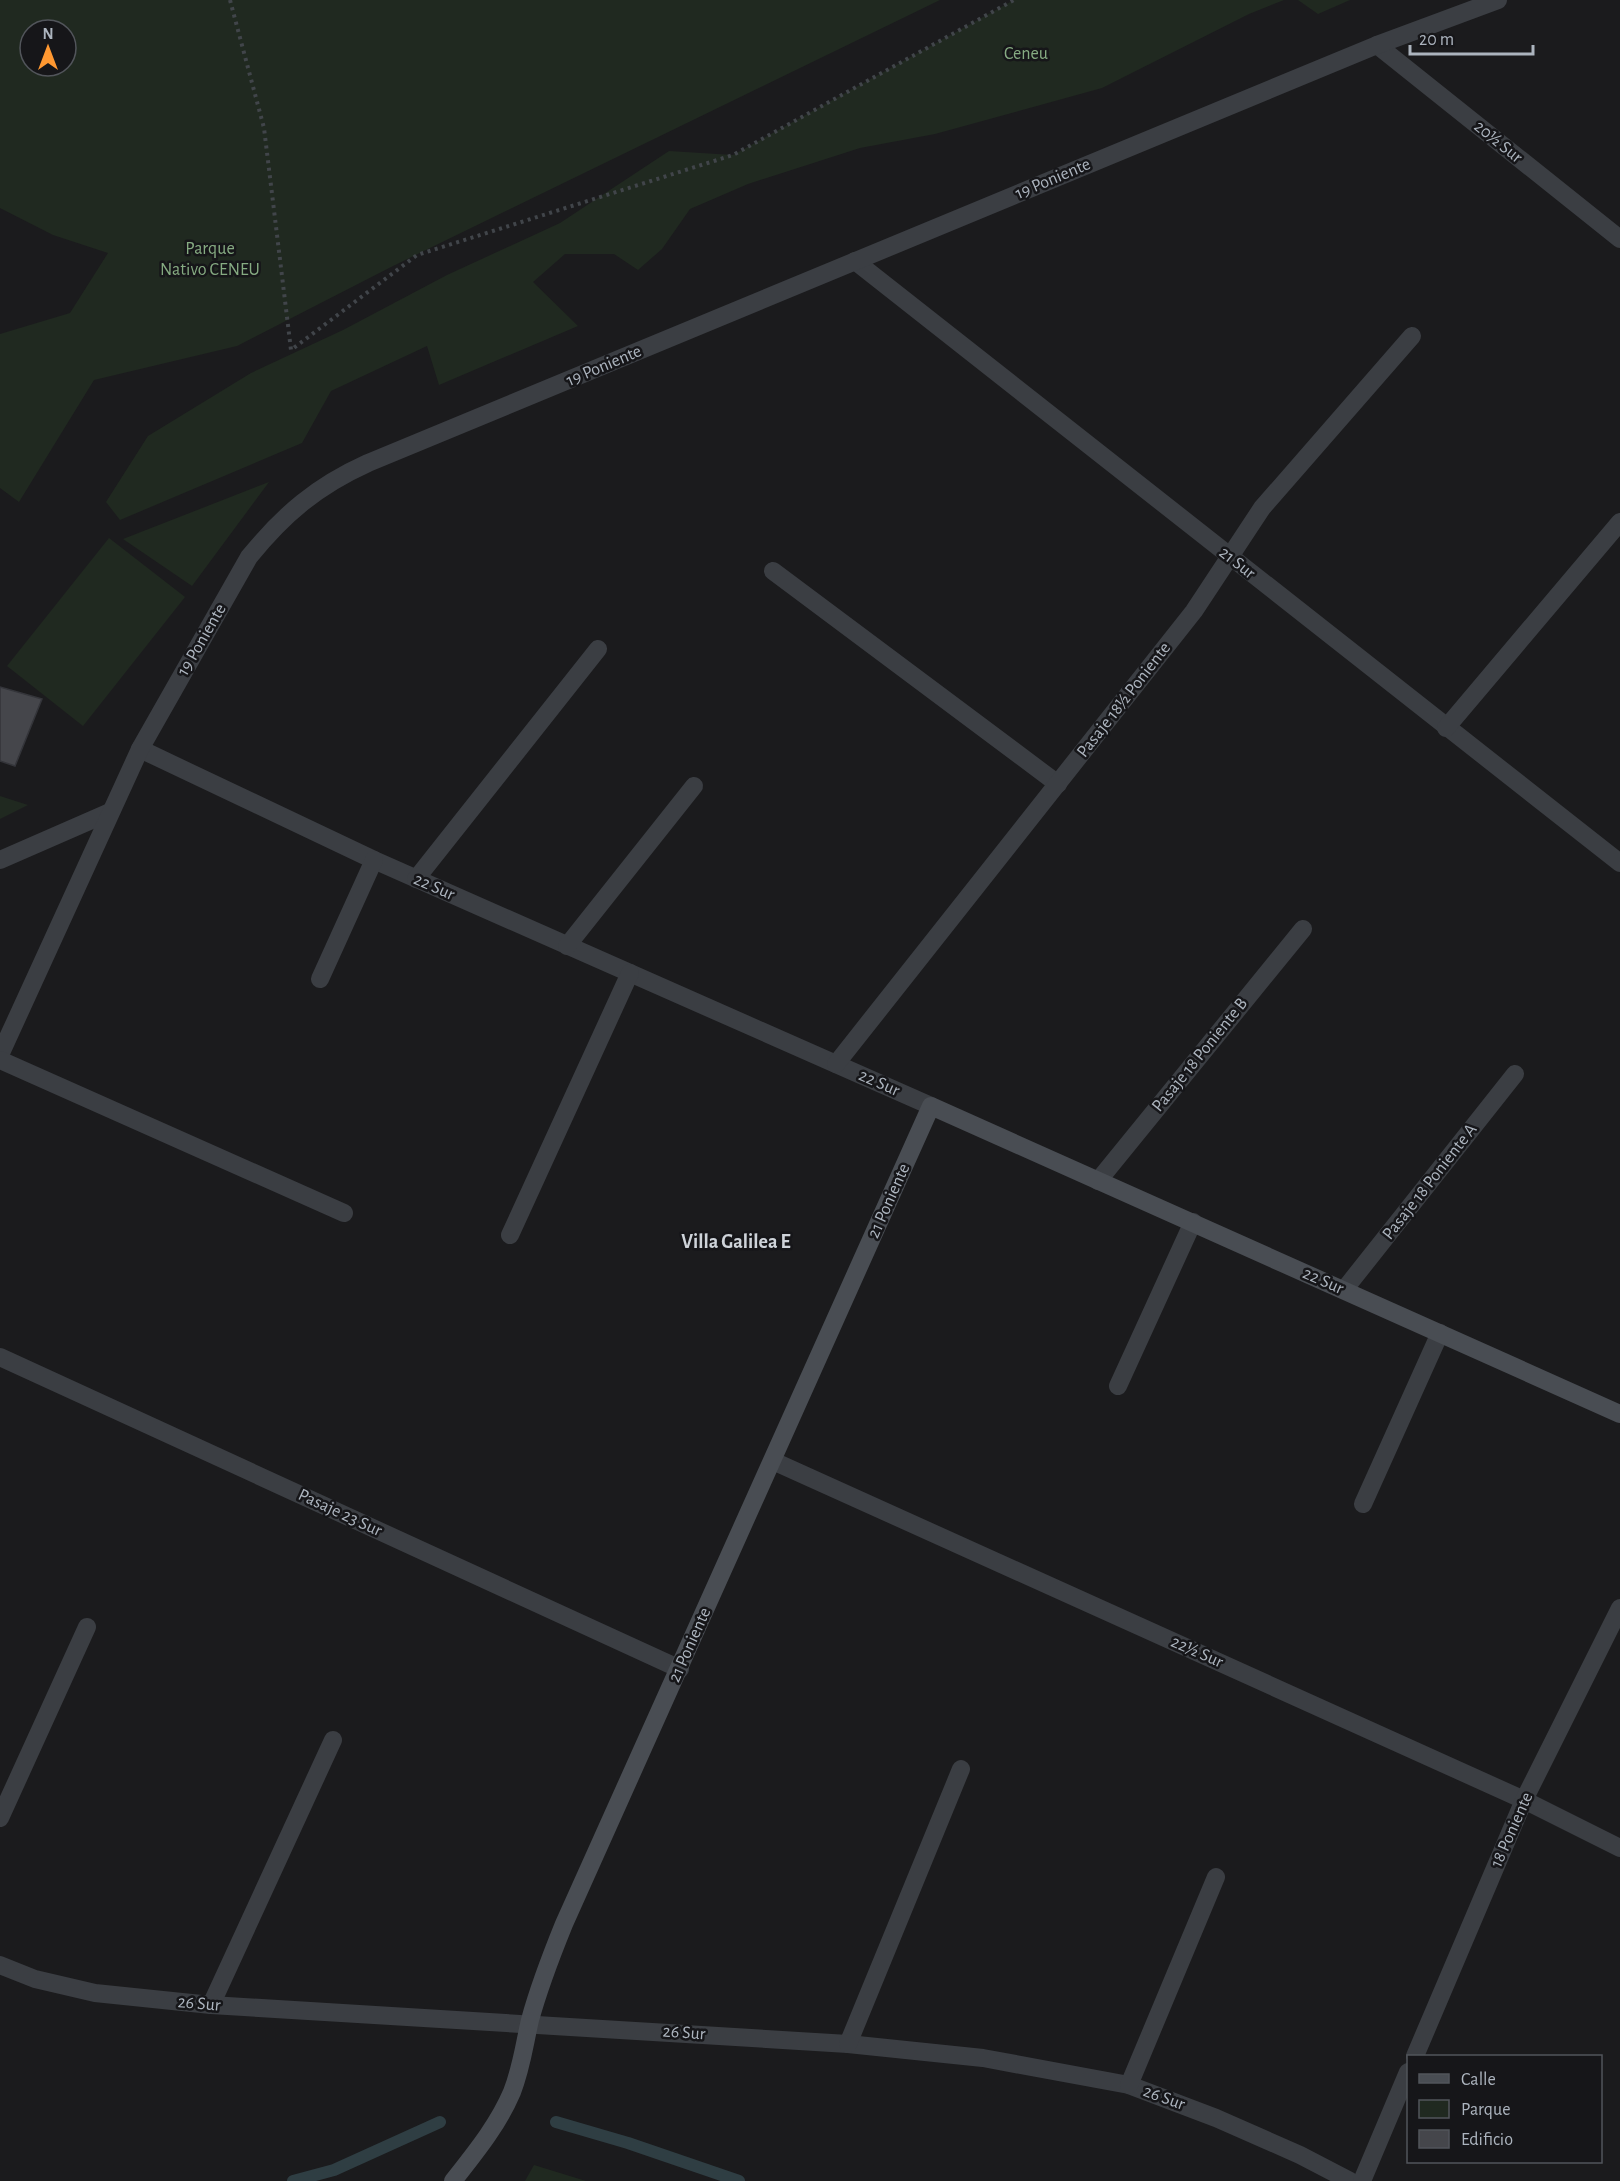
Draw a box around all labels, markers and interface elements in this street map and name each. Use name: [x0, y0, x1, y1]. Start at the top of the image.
north arrow: [18, 18, 78, 78]
scale bar: [1410, 18, 1533, 56]
text: N: [42, 26, 54, 42]
text: 20 m: [1419, 31, 1454, 49]
park label: Ceneu: [1004, 45, 1048, 63]
street label: 20½ Sur: [1470, 117, 1526, 167]
street label: 19 Poniente: [1013, 155, 1093, 203]
park label: Parque Nativo CENEU: [160, 240, 260, 279]
street label: 19 Poniente: [564, 342, 644, 390]
street label: 21 Sur: [1215, 543, 1259, 583]
street label: 19 Poniente: [174, 601, 230, 679]
street label: Pasaje 18½ Poniente: [1074, 639, 1174, 761]
street label: 22 Sur: [411, 870, 457, 904]
street label: Pasaje 18 Poniente B: [1149, 995, 1251, 1115]
street label: 22 Sur: [856, 1066, 902, 1100]
street label: Pasaje 18 Poniente A: [1379, 1120, 1481, 1243]
street label: 21 Poniente: [865, 1161, 913, 1241]
district label: Villa Galilea E: [681, 1232, 791, 1252]
street label: 22 Sur: [1300, 1264, 1346, 1298]
street label: Pasaje 23 Sur: [295, 1486, 385, 1540]
street label: 21 Poniente: [666, 1605, 714, 1685]
street label: 22½ Sur: [1168, 1633, 1226, 1671]
street label: 18 Poniente: [1488, 1790, 1536, 1870]
street label: 26 Sur: [177, 1993, 221, 2015]
street label: 26 Sur: [662, 2023, 706, 2043]
legend: [1407, 2055, 1602, 2163]
text: Calle: [1461, 2071, 1496, 2089]
street label: 26 Sur: [1141, 2082, 1187, 2114]
text: Parque: [1461, 2101, 1510, 2119]
text: Edificio: [1461, 2131, 1513, 2149]

